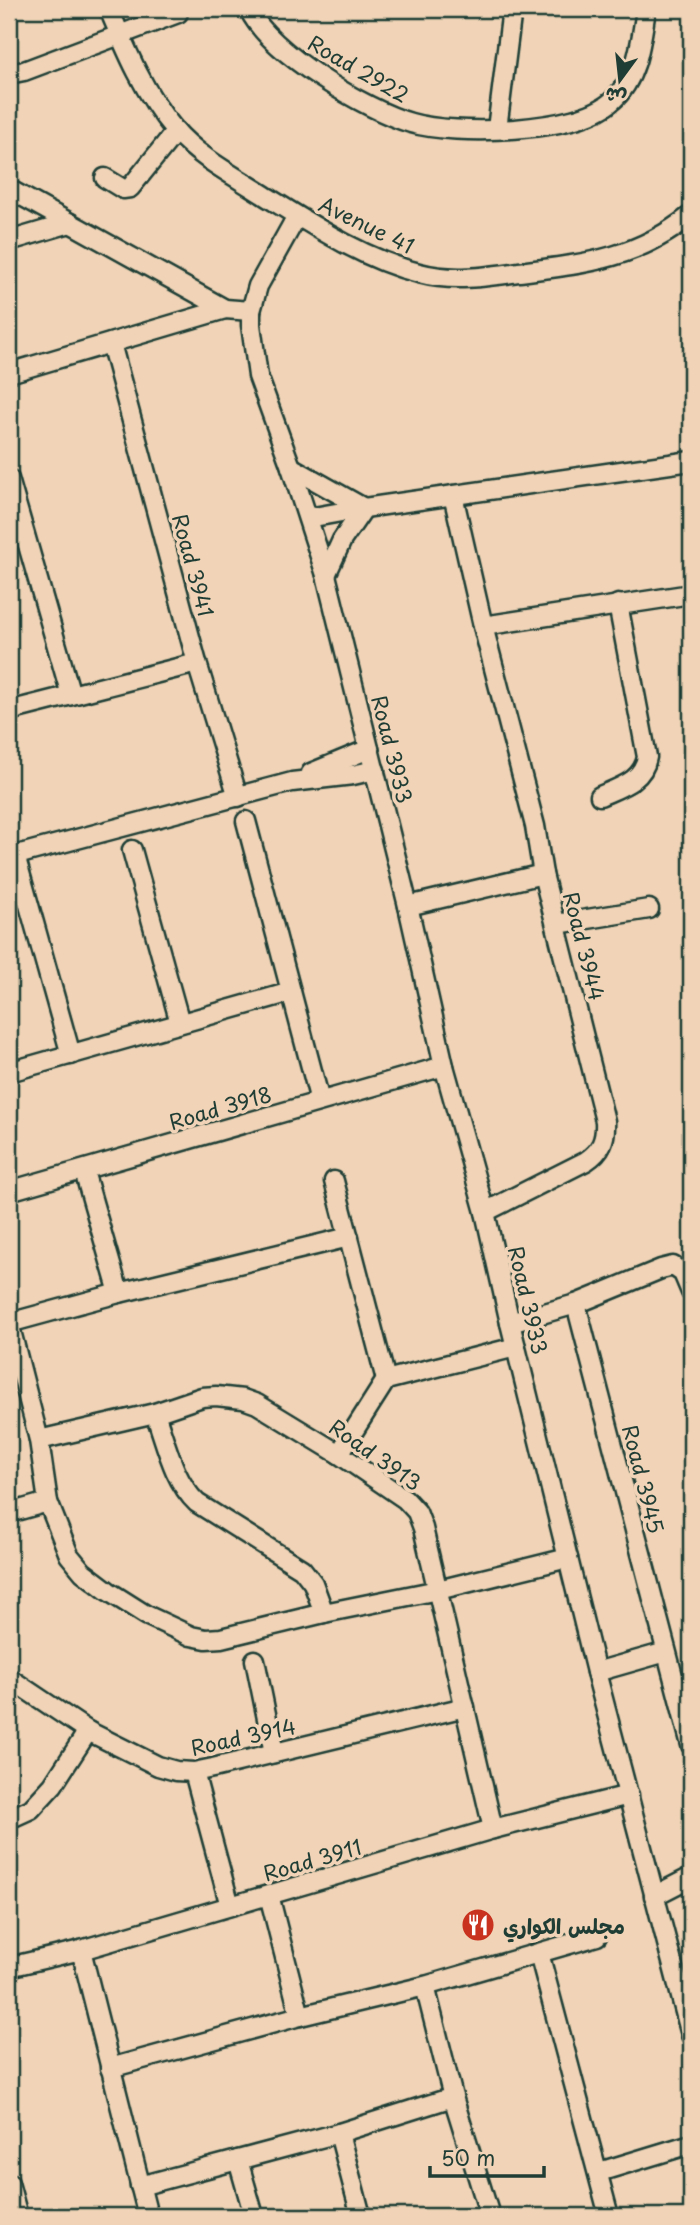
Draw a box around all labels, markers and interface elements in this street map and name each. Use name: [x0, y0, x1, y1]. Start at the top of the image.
street label: Road 2922: [302, 26, 416, 110]
north arrow: [584, 46, 654, 116]
text: ش: [602, 81, 629, 114]
street label: Avenue 41: [314, 187, 420, 261]
street label: Road 3941: [165, 510, 223, 620]
street label: Road 3933: [364, 692, 422, 806]
street label: Road 3944: [556, 888, 614, 1004]
street label: Road 3918: [165, 1077, 275, 1137]
street label: Road 3933: [501, 1243, 557, 1357]
street label: Road 3913: [323, 1410, 429, 1498]
street label: Road 3945: [615, 1421, 673, 1537]
street label: Road 3914: [187, 1709, 299, 1763]
street label: Road 3911: [259, 1830, 365, 1888]
restaurant icon: مجلس الكواري: [459, 1906, 497, 1944]
place label: مجلس الكواري: [503, 1909, 625, 1943]
scale bar: [430, 2134, 544, 2178]
text: 50 m: [441, 2141, 495, 2173]

